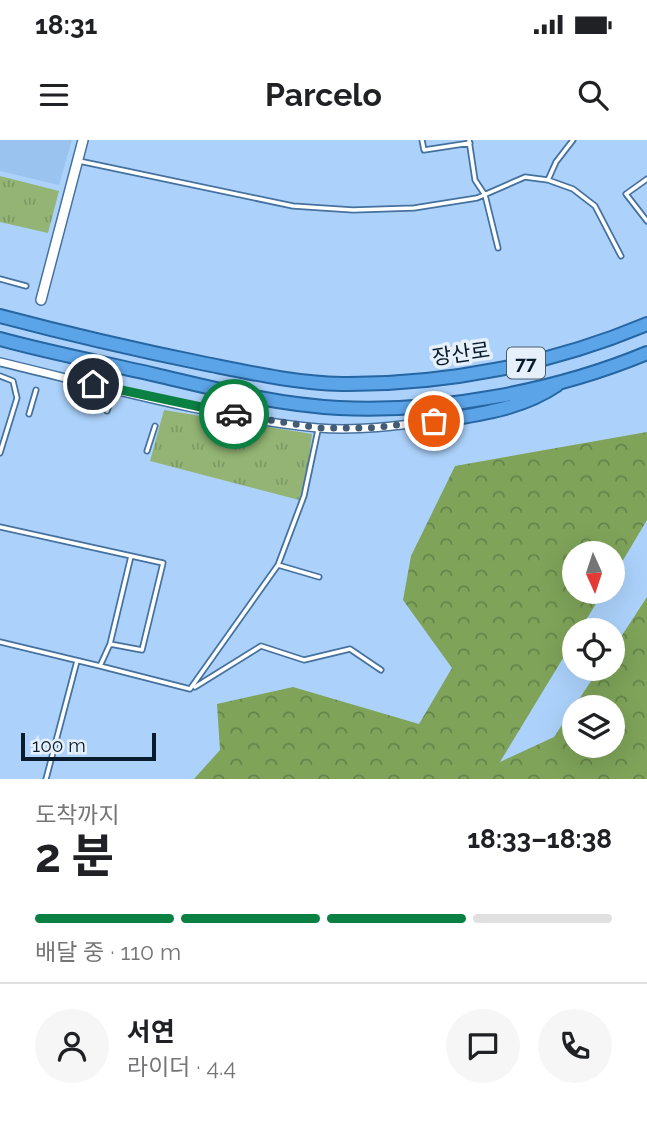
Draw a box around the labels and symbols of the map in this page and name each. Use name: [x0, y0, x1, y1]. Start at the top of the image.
street label: 장산로: [430, 337, 491, 370]
road number: 77: [507, 348, 545, 378]
pin: [63, 354, 123, 414]
courier: [199, 379, 269, 449]
pin: [404, 391, 464, 451]
north arrow: [562, 541, 625, 604]
scale bar: [21, 730, 156, 762]

